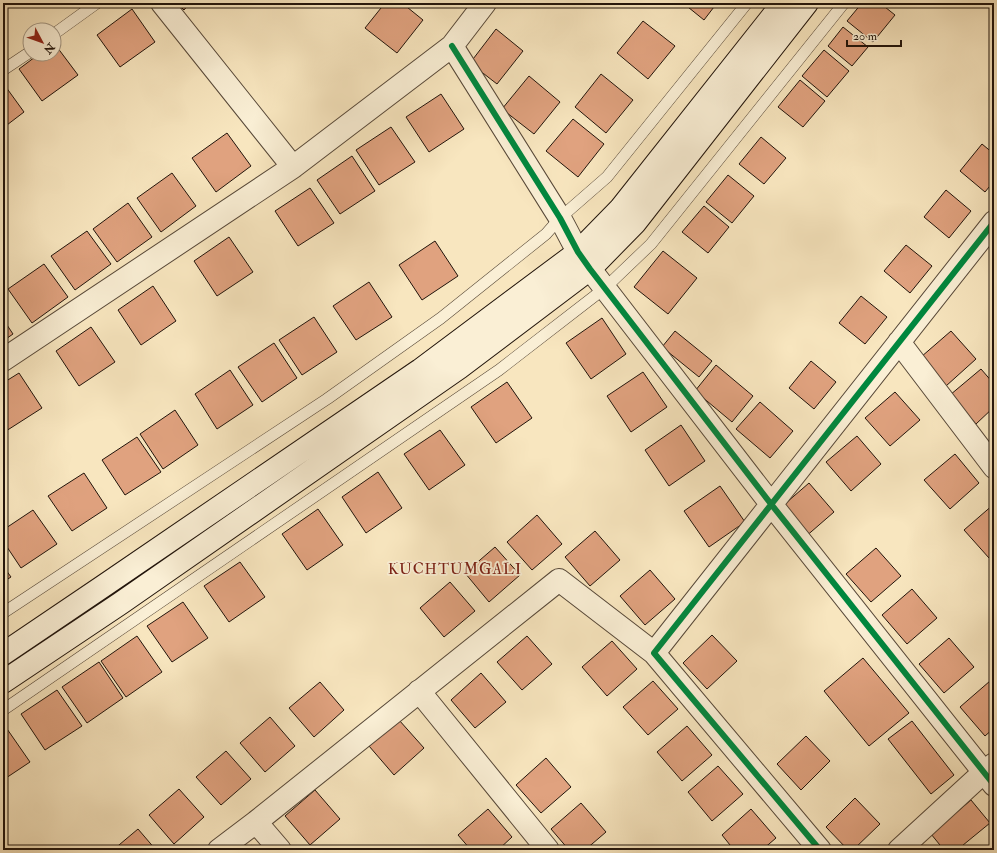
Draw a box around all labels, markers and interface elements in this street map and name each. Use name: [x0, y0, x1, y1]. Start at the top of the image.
north arrow: [22, 22, 62, 62]
scale bar: [847, 22, 901, 48]
text: 20 m: [853, 29, 878, 44]
text: N: [40, 39, 58, 57]
district label: KUCHTUMGALI: [388, 560, 522, 579]

